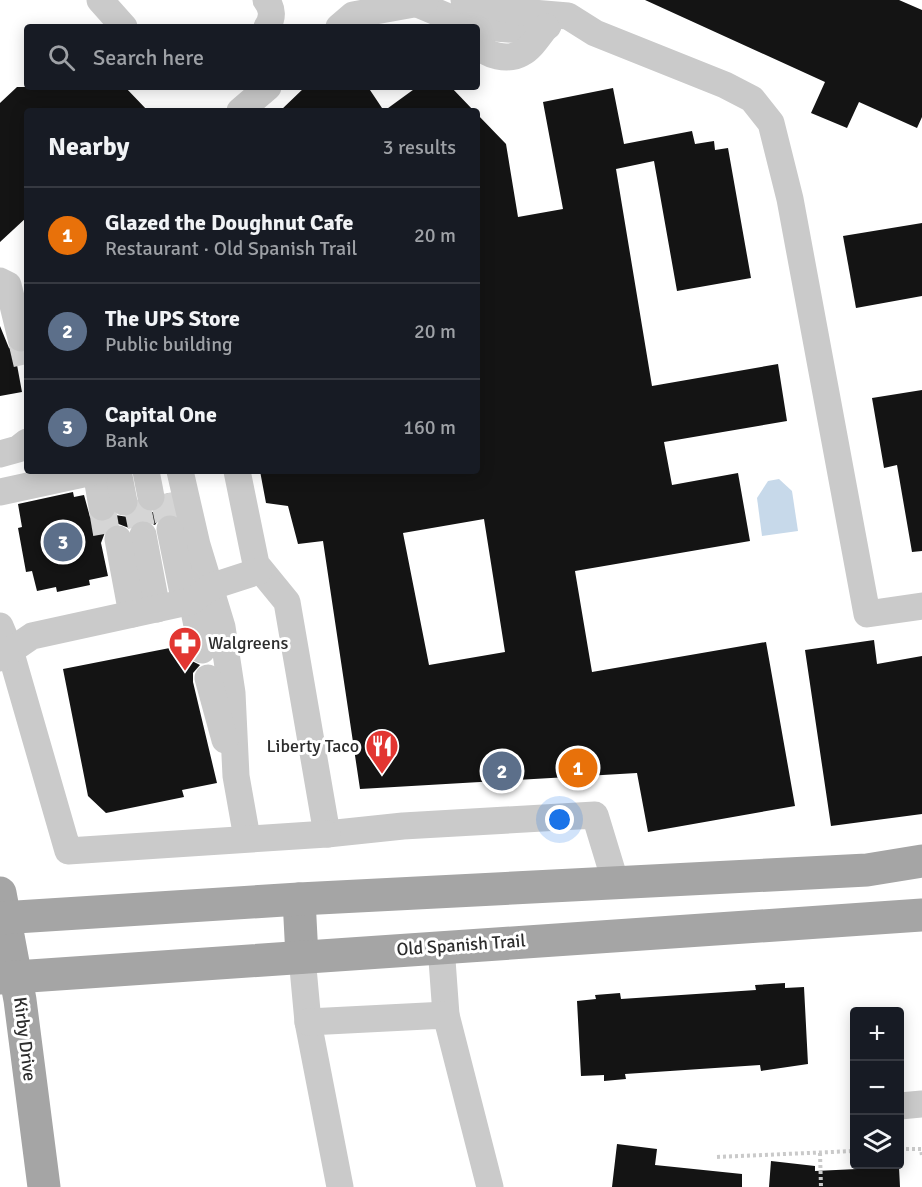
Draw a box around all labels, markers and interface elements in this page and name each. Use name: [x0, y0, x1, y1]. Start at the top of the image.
search box: [24, 24, 480, 90]
icon: search: [45, 41, 78, 74]
text: Search here: [93, 44, 204, 71]
text: Nearby: [48, 131, 129, 163]
text: 3 results: [383, 135, 456, 160]
text: Glazed the Doughnut Cafe: [105, 209, 354, 236]
text: 1: [62, 223, 73, 248]
text: 20 m: [414, 223, 456, 248]
text: Restaurant · Old Spanish Trail: [105, 236, 357, 261]
text: The UPS Store: [105, 305, 240, 332]
text: 2: [62, 319, 73, 344]
text: 20 m: [414, 319, 456, 344]
text: Public building: [105, 332, 233, 357]
text: Capital One: [105, 401, 217, 428]
text: 3: [62, 415, 73, 440]
text: 160 m: [403, 415, 456, 440]
text: Bank: [105, 428, 148, 453]
pin: 3: [44, 520, 82, 564]
pharmacy icon: Walgreens: [167, 625, 203, 672]
place label: Walgreens: [208, 632, 289, 654]
restaurant icon: Liberty Taco: [364, 728, 400, 775]
place label: Liberty Taco: [266, 735, 359, 757]
pin: 1: [558, 746, 598, 790]
pin: 2: [482, 748, 522, 794]
your location: [545, 805, 574, 834]
street label: Old Spanish Trail: [396, 930, 526, 960]
street label: Kirby Drive: [9, 996, 41, 1082]
map controls: [850, 1007, 904, 1169]
button: +: [850, 1007, 904, 1061]
button: −: [850, 1061, 904, 1115]
button: layers: [850, 1115, 904, 1169]

